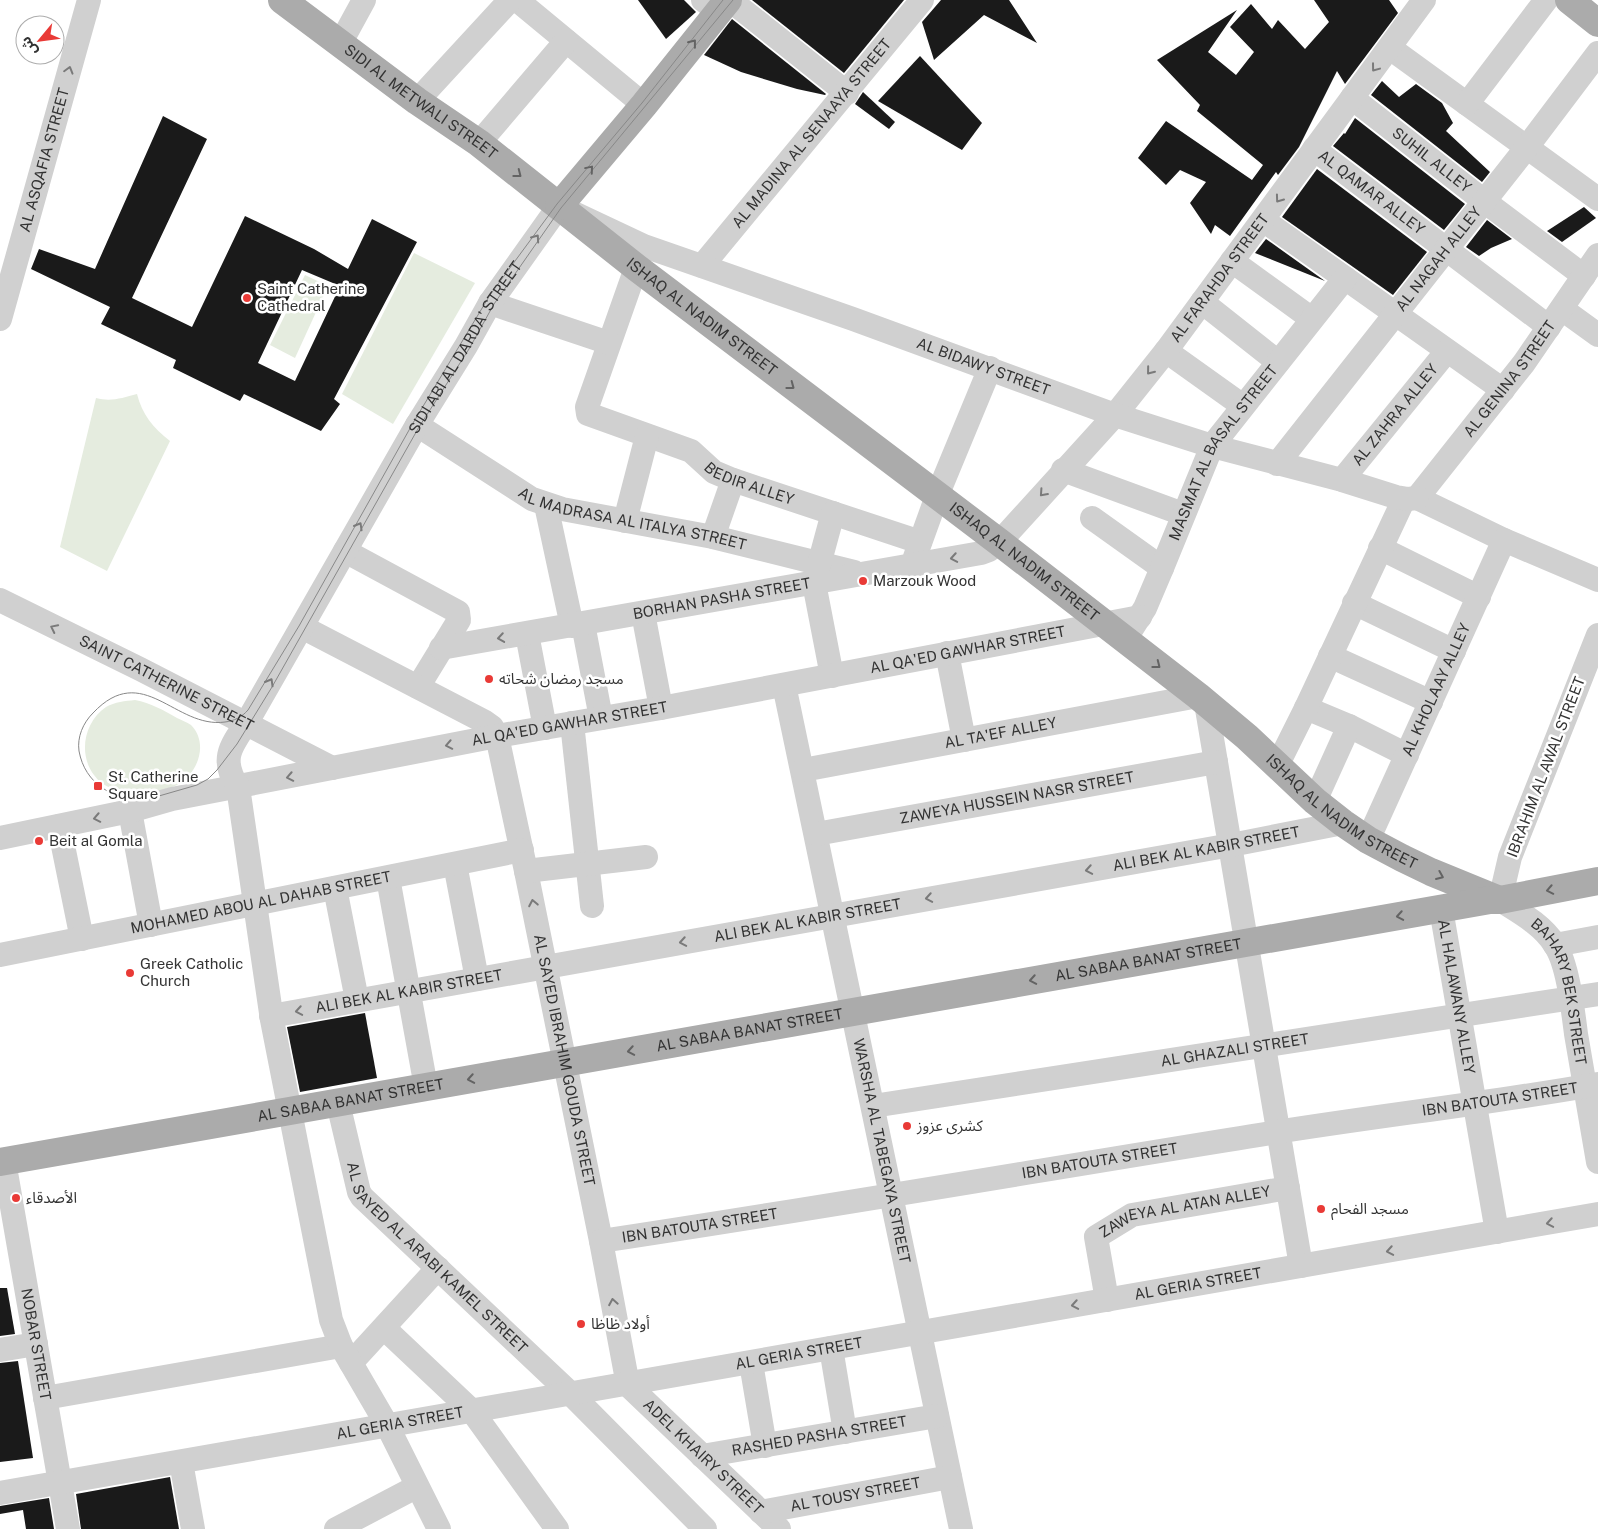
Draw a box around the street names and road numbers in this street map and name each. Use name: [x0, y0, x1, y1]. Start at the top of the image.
street label: AL MADINA AL SENAAYA STREET: [728, 35, 894, 231]
street label: SIDI AL METWALI STREET: [341, 41, 501, 162]
street label: AL ASQAFIA STREET: [16, 86, 72, 234]
street label: SUHIL ALLEY: [1389, 124, 1475, 196]
street label: AL QAMAR ALLEY: [1315, 146, 1428, 238]
street label: AL NAGAH ALLEY: [1392, 203, 1485, 314]
street label: AL FARAHDA STREET: [1166, 210, 1272, 345]
street label: ISHAQ AL NADIM STREET: [623, 254, 781, 379]
street label: SIDI ABI AL DARDA' STREET: [405, 258, 525, 437]
street label: AL GENINA STREET: [1460, 317, 1559, 440]
street label: AL BIDAWY STREET: [914, 334, 1052, 398]
street label: AL ZAHRA ALLEY: [1348, 360, 1441, 469]
street label: MASMAT AL BASAL STREET: [1165, 361, 1281, 543]
street label: BEDIR ALLEY: [701, 458, 796, 508]
street label: AL MADRASA AL ITALYA STREET: [515, 483, 748, 553]
street label: ISHAQ AL NADIM STREET: [946, 499, 1103, 624]
street label: BORHAN PASHA STREET: [631, 574, 812, 622]
street label: AL KHOLAAY ALLEY: [1398, 620, 1473, 759]
street label: AL QA'ED GAWHAR STREET: [868, 622, 1067, 676]
street label: SAINT CATHERINE STREET: [77, 631, 257, 734]
street label: IBRAHIM AL AWAL STREET: [1503, 674, 1588, 860]
street label: AL QA'ED GAWHAR STREET: [470, 698, 669, 749]
street label: AL TA'EF ALLEY: [943, 714, 1058, 751]
street label: ISHAQ AL NADIM STREET: [1263, 751, 1420, 872]
street label: ZAWEYA HUSSEIN NASR STREET: [898, 768, 1135, 827]
street label: ALI BEK AL KABIR STREET: [1111, 823, 1301, 874]
street label: MOHAMED ABOU AL DAHAB STREET: [129, 868, 392, 937]
street label: ALI BEK AL KABIR STREET: [713, 895, 902, 945]
street label: BAHARY BEK STREET: [1528, 915, 1590, 1066]
street label: AL HALAWANY ALLEY: [1435, 918, 1478, 1075]
street label: AL SAYED IBRAHIM GOUDA STREET: [531, 933, 599, 1187]
street label: AL SABAA BANAT STREET: [1054, 935, 1243, 984]
street label: ALI BEK AL KABIR STREET: [314, 966, 504, 1016]
street label: AL SABAA BANAT STREET: [655, 1005, 844, 1054]
street label: AL GHAZALI STREET: [1159, 1030, 1310, 1069]
street label: WARSHA AL TABEGAYA STREET: [850, 1037, 914, 1265]
street label: AL SABAA BANAT STREET: [256, 1075, 445, 1125]
street label: IBN BATOUTA STREET: [1421, 1079, 1579, 1119]
street label: IBN BATOUTA STREET: [1020, 1139, 1179, 1182]
street label: AL SAYED AL ARABI KAMEL STREET: [344, 1160, 531, 1356]
street label: ZAWEYA AL ATAN ALLEY: [1096, 1182, 1272, 1241]
street label: IBN BATOUTA STREET: [621, 1205, 779, 1246]
street label: AL GERIA STREET: [1133, 1264, 1263, 1303]
street label: NOBAR STREET: [18, 1287, 54, 1402]
street label: AL GERIA STREET: [734, 1334, 864, 1372]
street label: ADEL KHAIRY STREET: [640, 1395, 767, 1517]
street label: AL GERIA STREET: [335, 1403, 465, 1442]
street label: RASHED PASHA STREET: [730, 1412, 908, 1459]
street label: AL TOUSY STREET: [789, 1474, 922, 1514]

